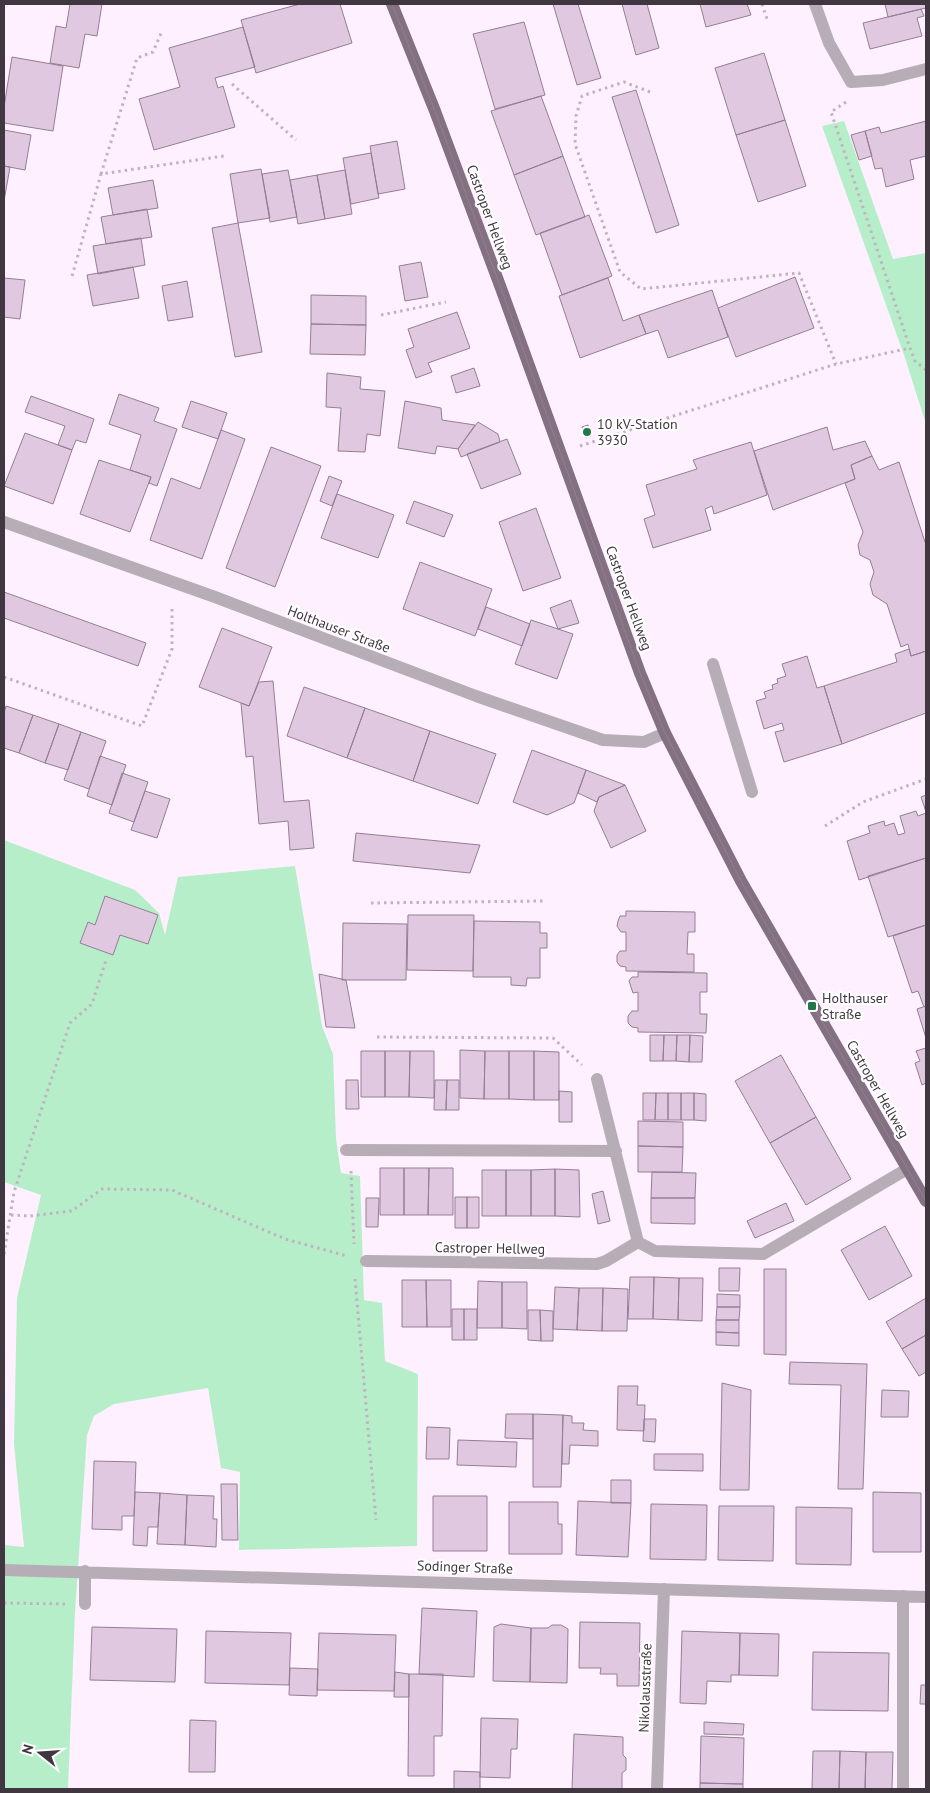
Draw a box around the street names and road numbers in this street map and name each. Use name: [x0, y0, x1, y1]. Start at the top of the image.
street label: Castroper Hellweg: [463, 162, 517, 272]
street label: Castroper Hellweg: [602, 543, 656, 653]
street label: Holthauser Straße: [285, 601, 393, 657]
street label: Castroper Hellweg: [843, 1037, 913, 1141]
street label: Castroper Hellweg: [435, 1238, 545, 1258]
street label: Sodinger Straße: [417, 1556, 513, 1578]
street label: Nikolausstraße: [634, 1643, 656, 1733]

